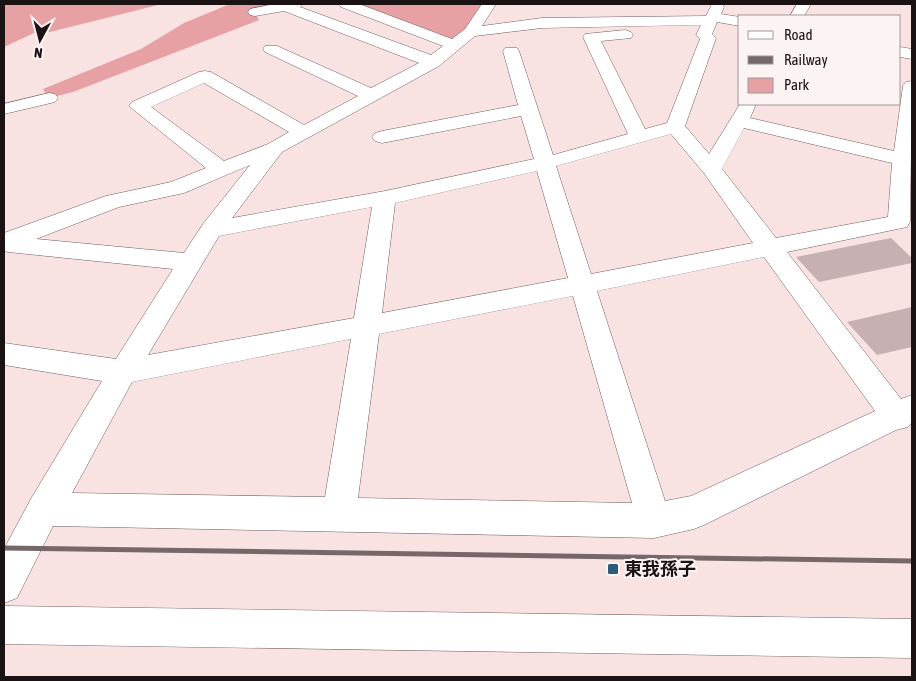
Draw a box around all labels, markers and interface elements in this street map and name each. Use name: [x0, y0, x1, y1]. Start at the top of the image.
north arrow: [15, 15, 65, 65]
legend: [738, 15, 901, 105]
text: Road: [784, 26, 813, 43]
text: N: [33, 44, 43, 61]
text: Railway: [784, 51, 828, 68]
text: Park: [784, 76, 809, 93]
place label: 東我孫子: [624, 558, 696, 579]
marker: 東我孫子: [606, 562, 620, 576]

